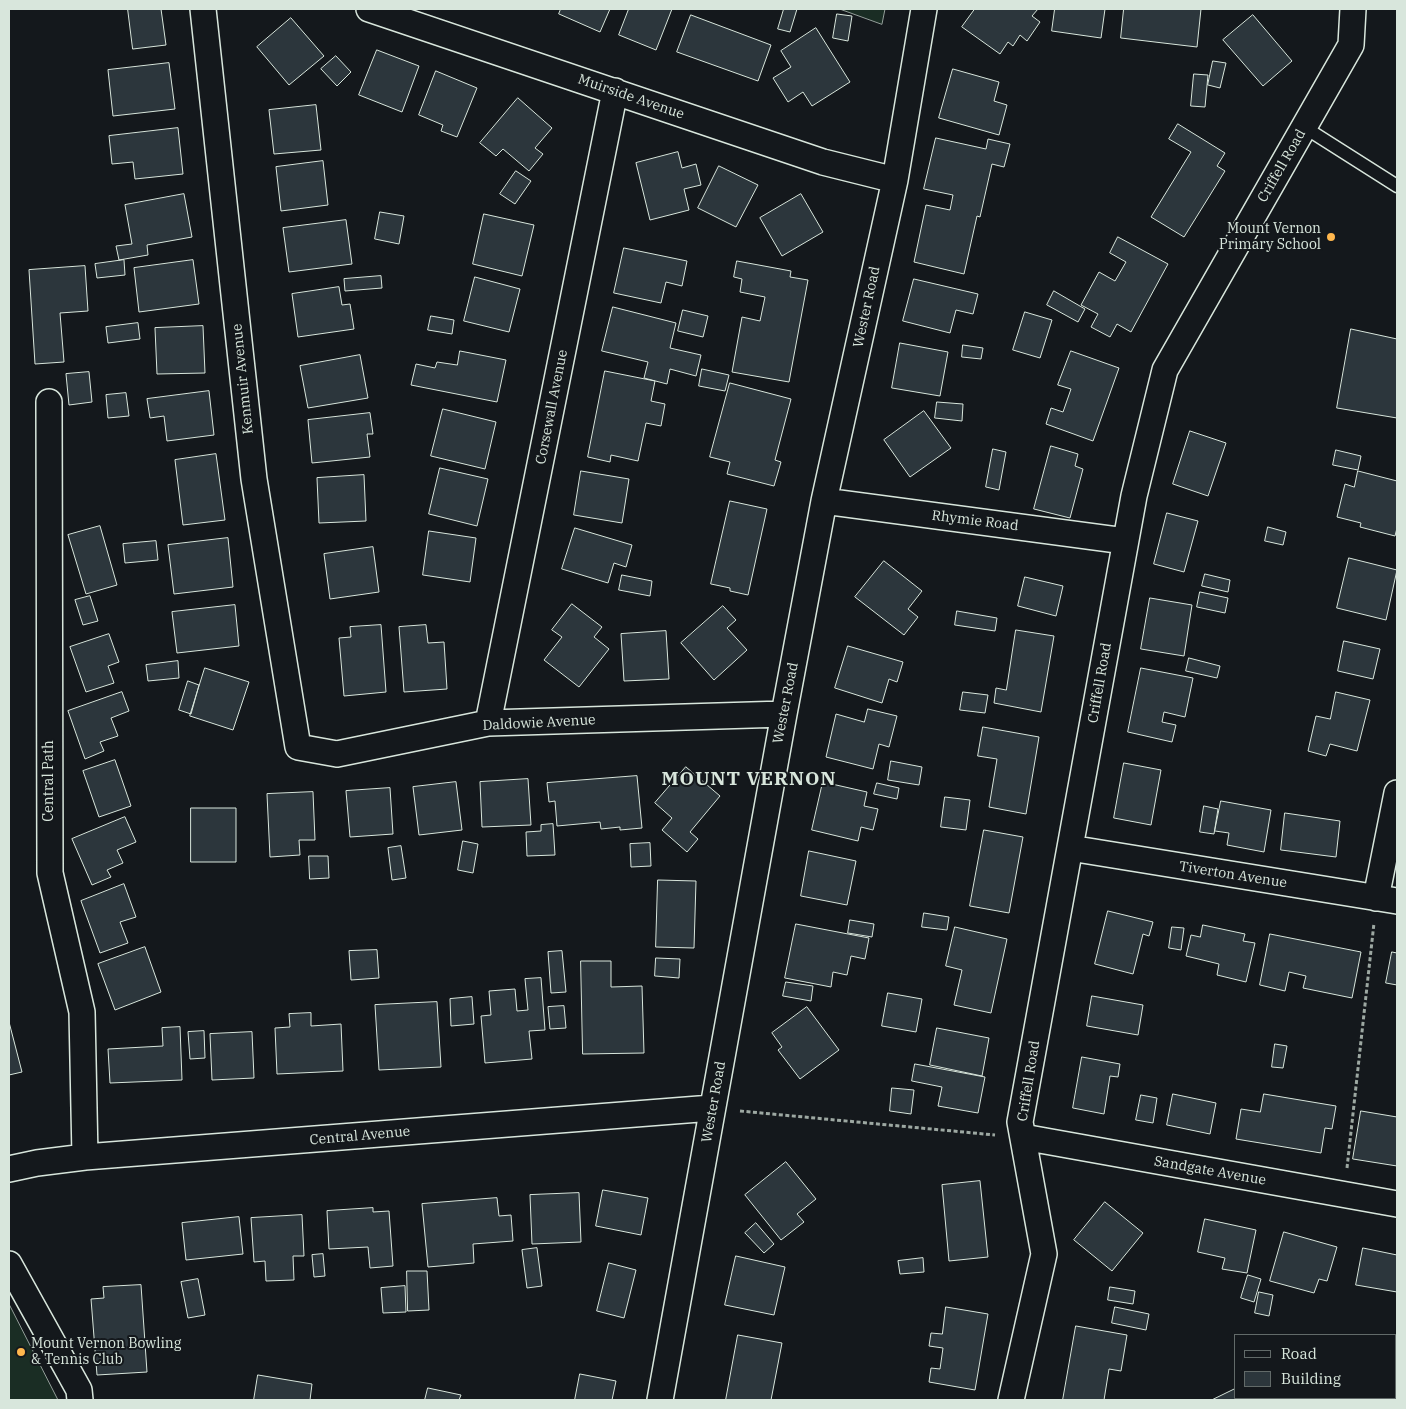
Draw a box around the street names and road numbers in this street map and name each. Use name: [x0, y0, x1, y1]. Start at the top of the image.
street label: Muirside Avenue: [576, 71, 686, 123]
street label: Criffell Road: [1254, 126, 1310, 206]
street label: Wester Road: [850, 265, 884, 349]
street label: Kenmuir Avenue: [229, 323, 257, 435]
street label: Corsewall Avenue: [533, 348, 571, 466]
street label: Rhymie Road: [931, 507, 1019, 535]
street label: Criffell Road: [1085, 641, 1115, 725]
street label: Wester Road: [770, 661, 802, 745]
street label: Daldowie Avenue: [482, 712, 596, 734]
street label: Central Path: [41, 740, 57, 822]
street label: Tiverton Avenue: [1178, 858, 1288, 892]
street label: Criffell Road: [1014, 1039, 1044, 1123]
street label: Wester Road: [699, 1060, 729, 1144]
street label: Central Avenue: [309, 1123, 411, 1149]
street label: Sandgate Avenue: [1153, 1153, 1267, 1189]

